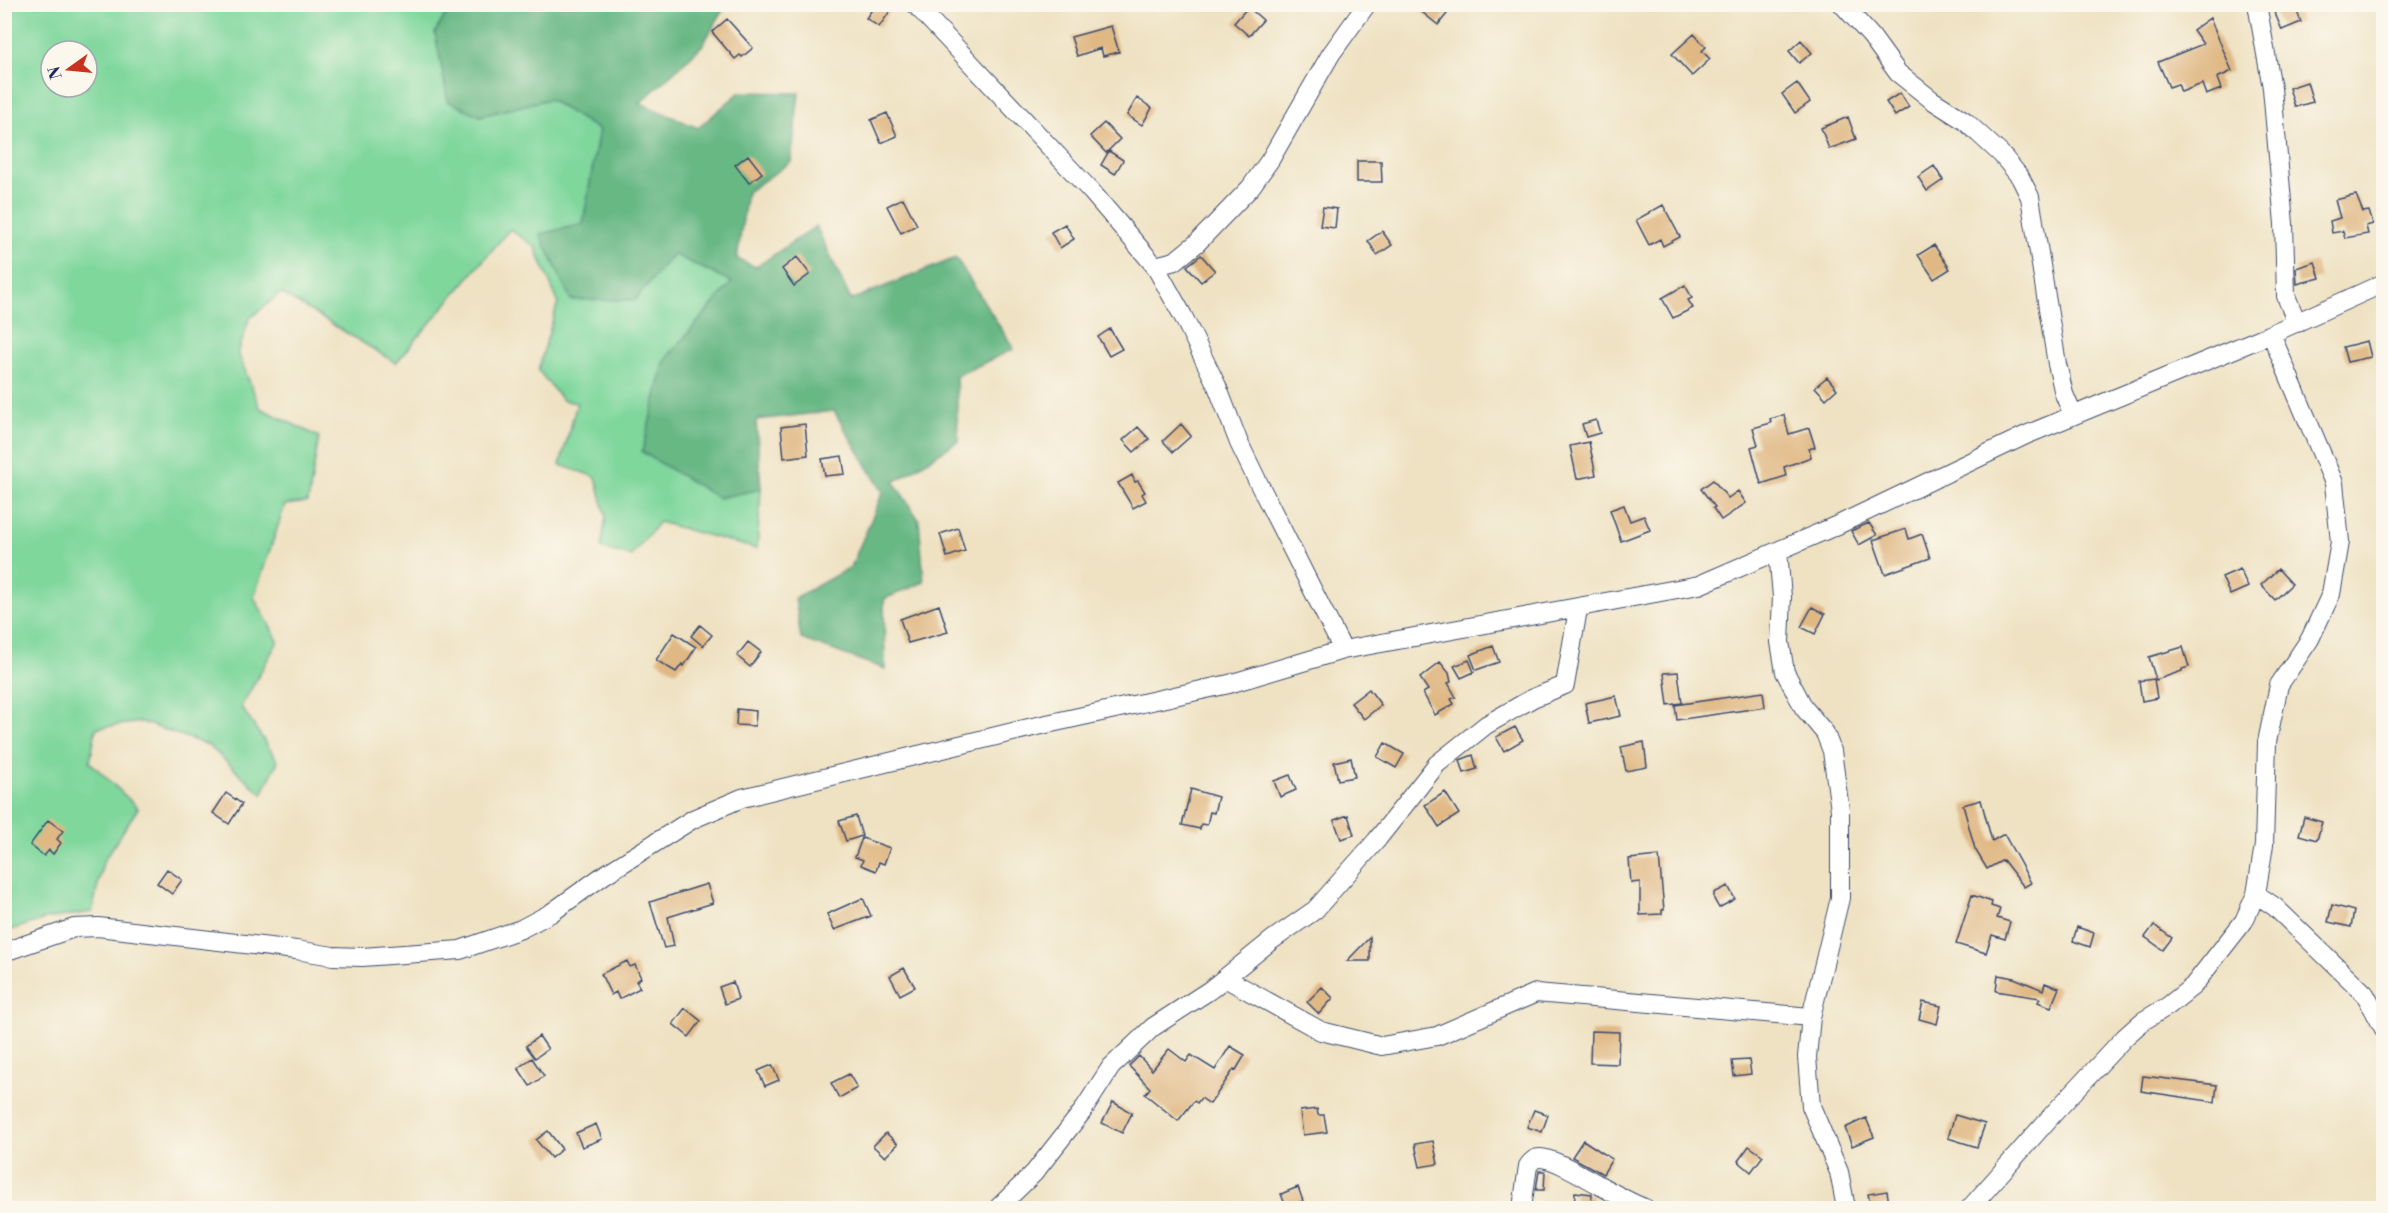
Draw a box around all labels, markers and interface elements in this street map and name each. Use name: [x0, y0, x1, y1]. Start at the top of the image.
north arrow: [39, 39, 99, 99]
text: N: [44, 64, 67, 81]

